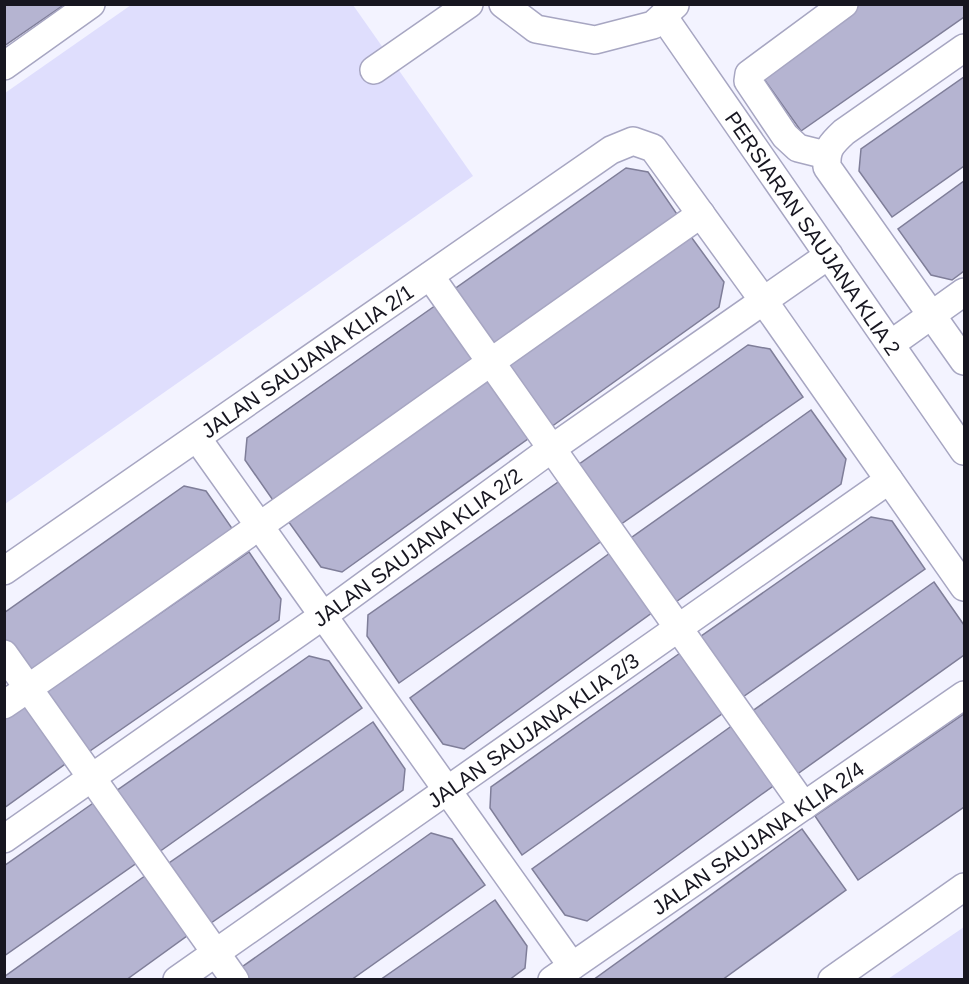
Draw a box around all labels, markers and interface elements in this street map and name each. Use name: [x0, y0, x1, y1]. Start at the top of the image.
street label: PERSIARAN SAUJANA KLIA 2: [721, 107, 905, 359]
street label: JALAN SAUJANA KLIA 2/1: [197, 279, 417, 442]
street label: JALAN SAUJANA KLIA 2/2: [309, 463, 526, 631]
street label: JALAN SAUJANA KLIA 2/3: [423, 648, 643, 812]
street label: JALAN SAUJANA KLIA 2/4: [647, 756, 868, 919]

